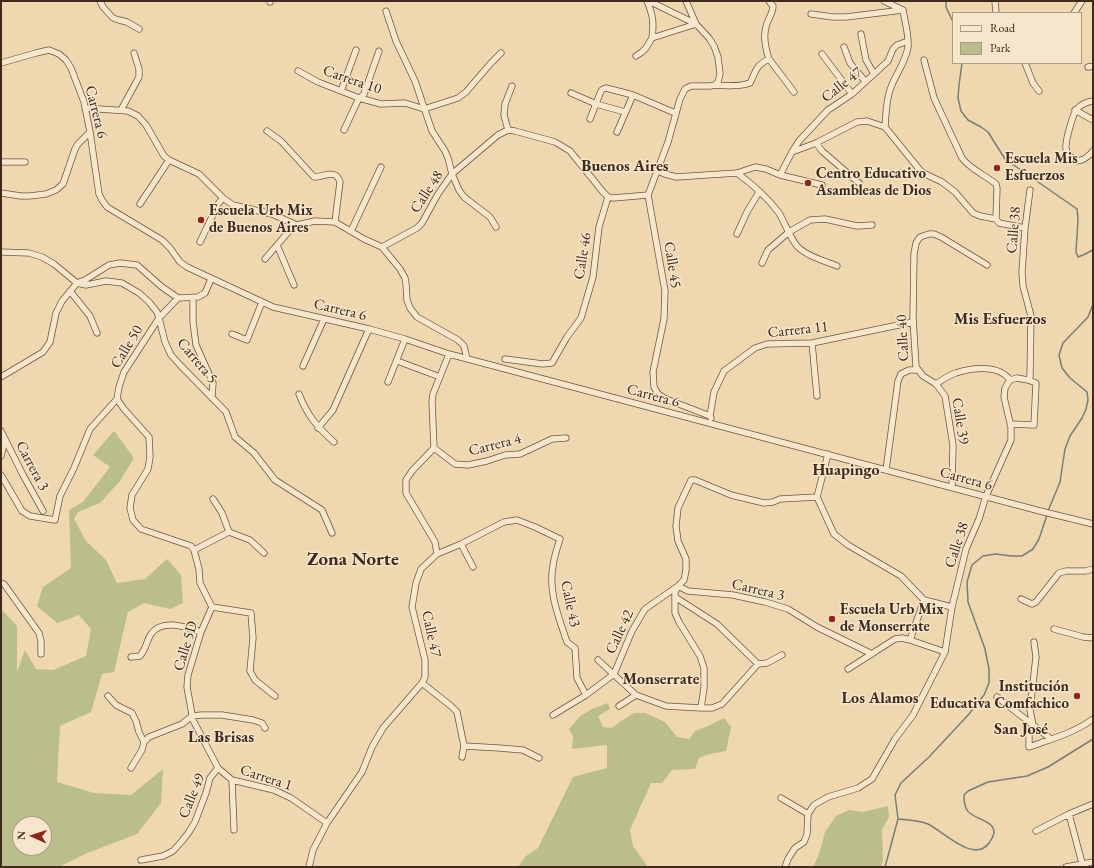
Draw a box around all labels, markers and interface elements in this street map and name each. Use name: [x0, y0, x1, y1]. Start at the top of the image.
legend: [952, 12, 1082, 64]
text: Road: [990, 20, 1015, 36]
text: Park: [990, 40, 1010, 56]
street label: Carrera 10: [320, 62, 384, 98]
street label: Calle 47: [818, 63, 866, 107]
street label: Carrera 6: [81, 84, 111, 140]
place label: Escuela Mis Esfuerzos: [1005, 150, 1078, 185]
district label: Buenos Aires: [581, 157, 669, 177]
marker: Escuela Mis Esfuerzos: [992, 163, 1002, 173]
place label: Centro Educativo Asambleas de Dios: [816, 165, 931, 200]
street label: Calle 48: [407, 167, 447, 217]
marker: Centro Educativo Asambleas de Dios: [803, 178, 813, 188]
place label: Escuela Urb Mix de Buenos Aires: [209, 202, 313, 237]
street label: Calle 38: [1003, 206, 1025, 254]
marker: Escuela Urb Mix de Buenos Aires: [196, 215, 206, 225]
street label: Calle 46: [570, 231, 596, 281]
street label: Calle 45: [659, 240, 685, 290]
street label: Carrera 6: [312, 295, 368, 325]
district label: Mis Esfuerzos: [954, 310, 1046, 330]
street label: Calle 40: [893, 314, 913, 362]
street label: Carrera 11: [767, 318, 829, 342]
street label: Calle 50: [107, 322, 147, 372]
street label: Carrera 5: [173, 335, 221, 387]
street label: Carrera 6: [625, 380, 681, 412]
street label: Calle 39: [947, 396, 973, 446]
street label: Carrera 4: [467, 430, 523, 460]
street label: Carrera 3: [11, 438, 53, 494]
district label: Huapingo: [813, 461, 879, 481]
street label: Carrera 6: [938, 463, 994, 495]
street label: Calle 38: [941, 520, 973, 570]
district label: Zona Norte: [307, 549, 399, 571]
street label: Carrera 3: [730, 575, 786, 605]
street label: Calle 43: [556, 579, 584, 629]
place label: Escuela Urb Mix de Monserrate: [840, 601, 944, 636]
street label: Calle 42: [602, 607, 638, 657]
street label: Calle 47: [417, 609, 445, 659]
marker: Escuela Urb Mix de Monserrate: [827, 614, 837, 624]
street label: Calle 5D: [170, 619, 202, 673]
district label: Monserrate: [623, 670, 699, 690]
place label: Institución Educativa Comfachico: [930, 678, 1069, 713]
district label: Los Alamos: [841, 689, 919, 709]
marker: Institución Educativa Comfachico: [1072, 691, 1082, 701]
district label: San José: [994, 720, 1048, 740]
district label: Las Brisas: [188, 728, 254, 748]
street label: Carrera 1: [238, 761, 294, 795]
street label: Calle 49: [175, 771, 209, 821]
north arrow: [12, 816, 52, 856]
text: N: [14, 831, 28, 840]

